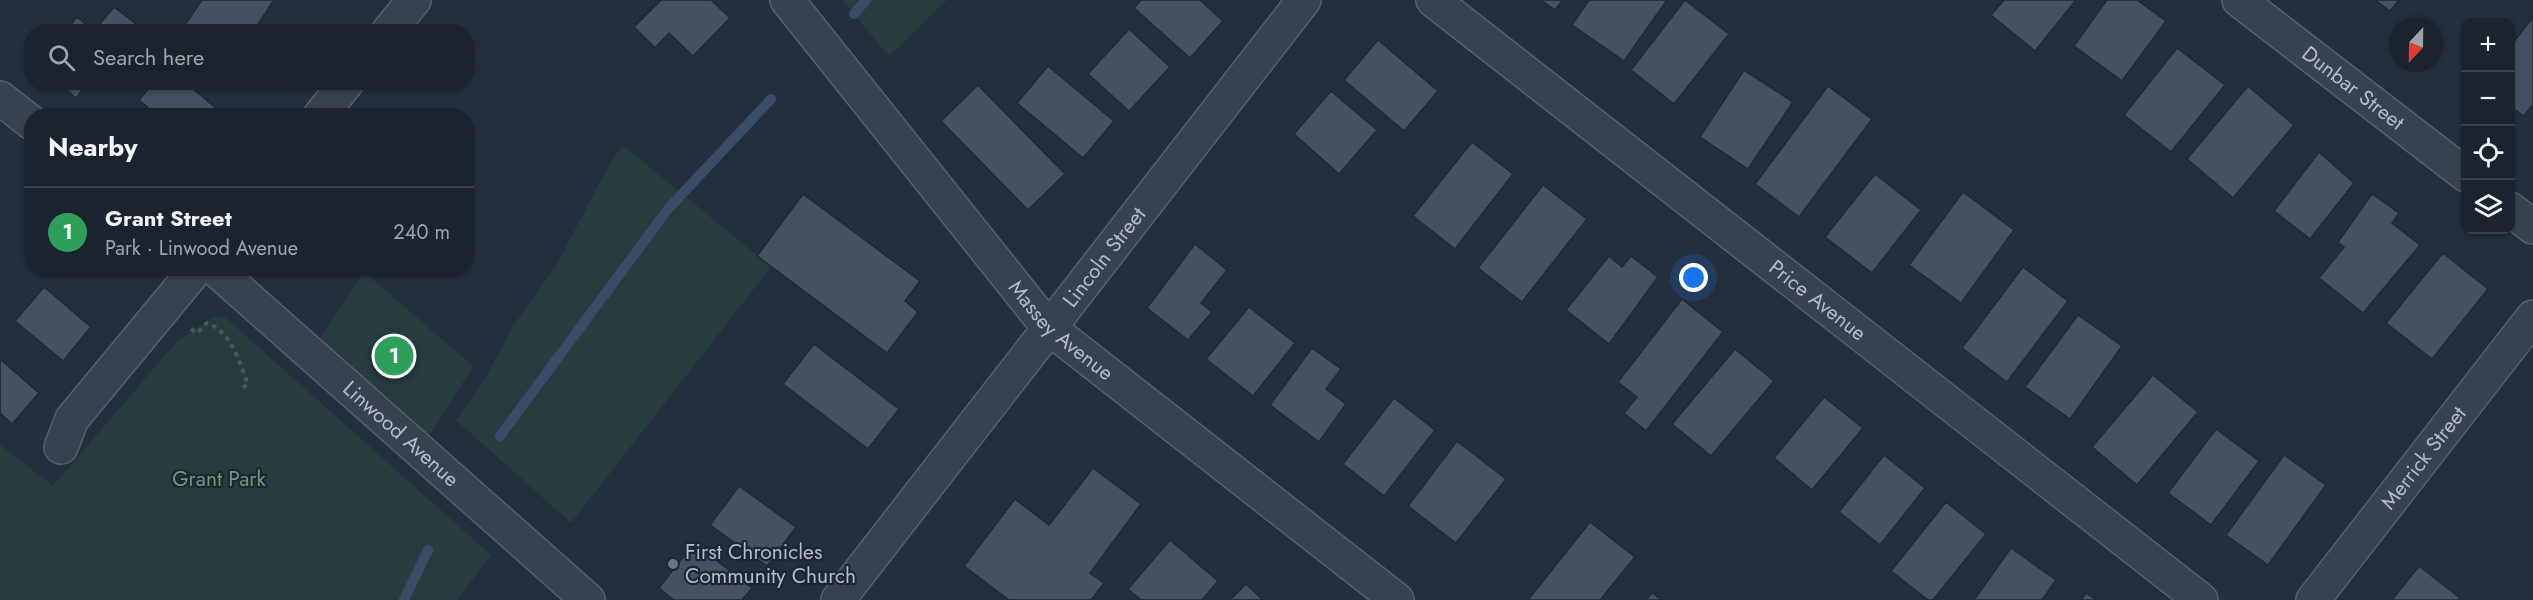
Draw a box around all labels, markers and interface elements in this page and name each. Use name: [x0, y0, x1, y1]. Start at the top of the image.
north arrow: [2389, 18, 2443, 72]
map controls: [2461, 18, 2515, 234]
button: +: [2461, 18, 2515, 72]
search box: [24, 24, 474, 90]
street label: Dunbar Street: [2296, 39, 2411, 137]
icon: search: [45, 41, 78, 74]
text: Search here: [93, 41, 204, 73]
button: −: [2461, 72, 2515, 126]
button: locate: [2461, 126, 2515, 180]
text: Nearby: [48, 128, 137, 166]
button: layers: [2461, 180, 2515, 234]
street label: Lincoln Street: [1056, 201, 1153, 314]
text: Grant Street: [105, 202, 232, 234]
text: 1: [62, 218, 73, 247]
text: 240 m: [393, 218, 450, 247]
text: Park · Linwood Avenue: [105, 234, 298, 263]
street label: Price Avenue: [1762, 253, 1873, 348]
your location: [1679, 263, 1708, 292]
street label: Massey Avenue: [1001, 274, 1120, 388]
pin: 1: [374, 334, 414, 378]
street label: Linwood Avenue: [336, 374, 466, 494]
street label: Merrick Street: [2374, 400, 2473, 516]
park label: Grant Park: [172, 464, 266, 494]
place label: First Chronicles Community Church: [685, 537, 856, 591]
marker: First Chronicles Community Church: [666, 557, 680, 571]

